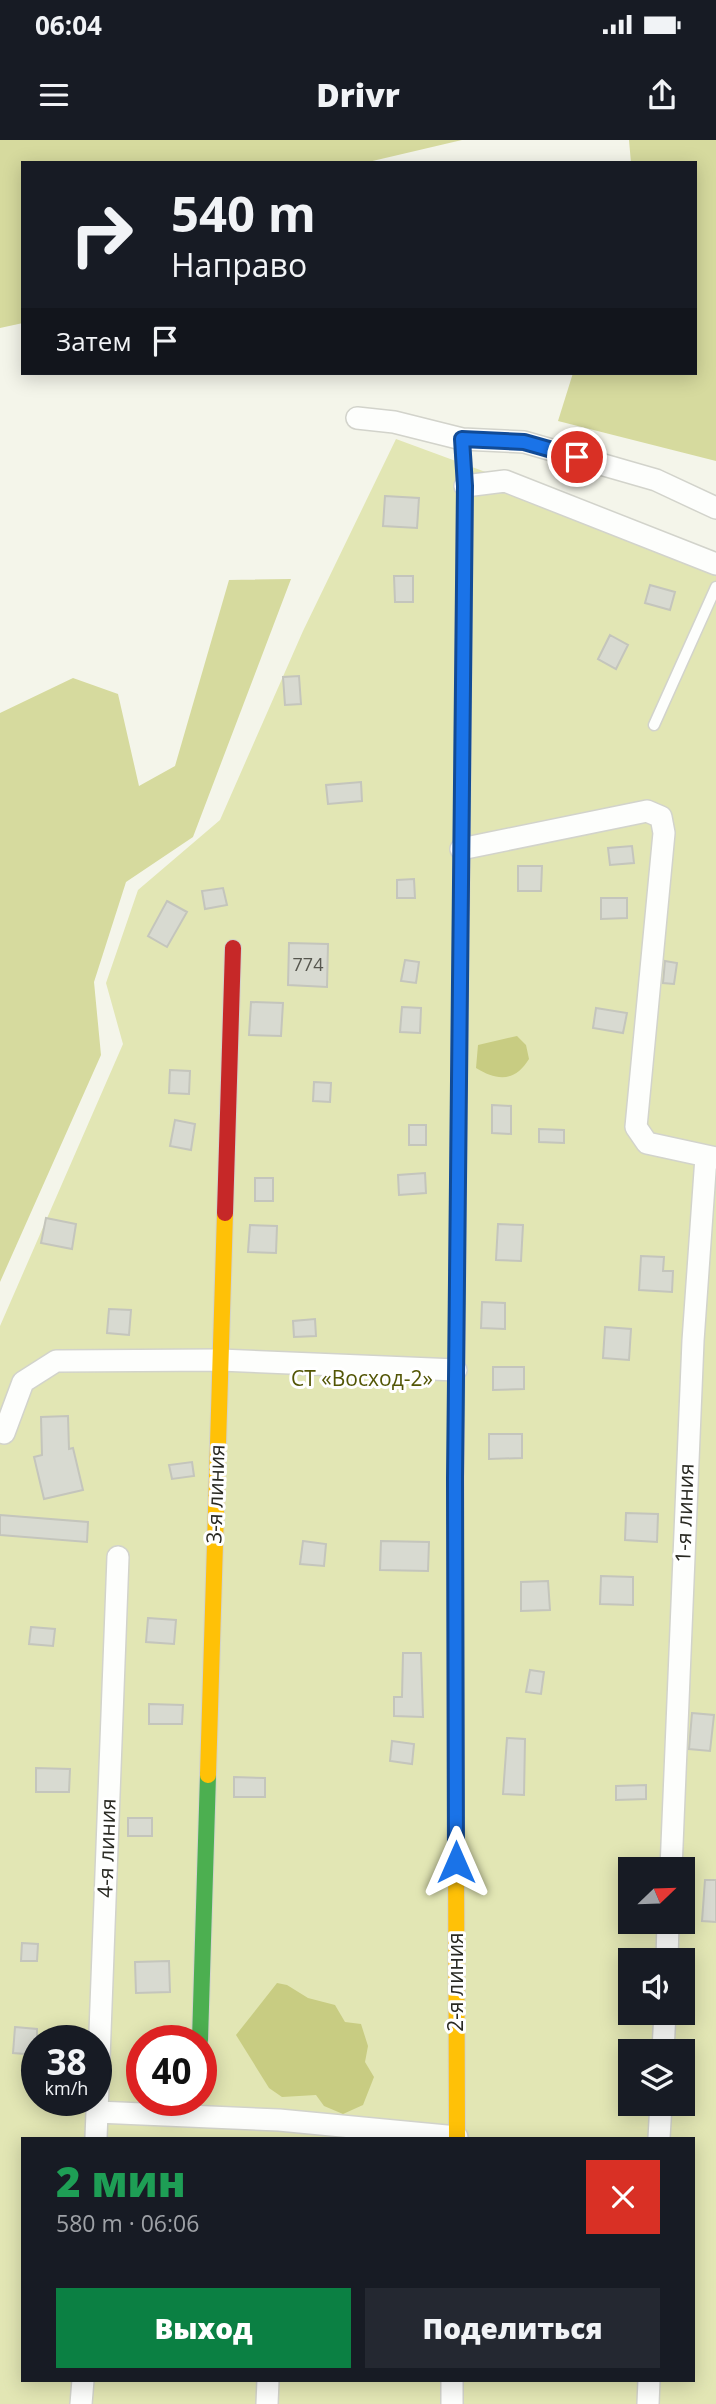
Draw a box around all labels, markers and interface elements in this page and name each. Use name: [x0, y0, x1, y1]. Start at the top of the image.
text: 06:04: [35, 7, 102, 43]
text: Drivr: [316, 73, 400, 116]
icon: menu: [35, 76, 73, 114]
icon: share: [643, 76, 681, 114]
text: 540 m: [171, 180, 316, 246]
icon: right: [56, 189, 147, 280]
text: Направо: [171, 243, 307, 286]
icon: arrive: [146, 322, 184, 360]
text: Затем: [56, 323, 132, 359]
pin: [547, 427, 607, 487]
icon: arrive: [558, 438, 596, 476]
house number: 774: [293, 952, 323, 976]
park label: СТ «Восход-2»: [291, 1364, 433, 1392]
street label: 3-я линия: [199, 1444, 231, 1544]
street label: 1-я линия: [668, 1463, 700, 1563]
street label: 4-я линия: [90, 1798, 122, 1898]
position arrow: [419, 1825, 493, 1899]
north arrow: [618, 1857, 695, 1934]
map controls: [618, 1857, 695, 2116]
street label: 2-я линия: [441, 1932, 469, 2032]
button: sound: [618, 1948, 695, 2025]
speed limit sign: 40: [126, 2025, 217, 2116]
text: 38: [46, 2038, 87, 2085]
button: layers: [618, 2039, 695, 2116]
text: km/h: [45, 2076, 88, 2100]
text: 2 мин: [56, 2152, 186, 2209]
button: close: [586, 2160, 660, 2234]
text: 580 m · 06:06: [56, 2207, 199, 2239]
button: Выход: [56, 2288, 351, 2368]
button: Поделиться: [365, 2288, 660, 2368]

